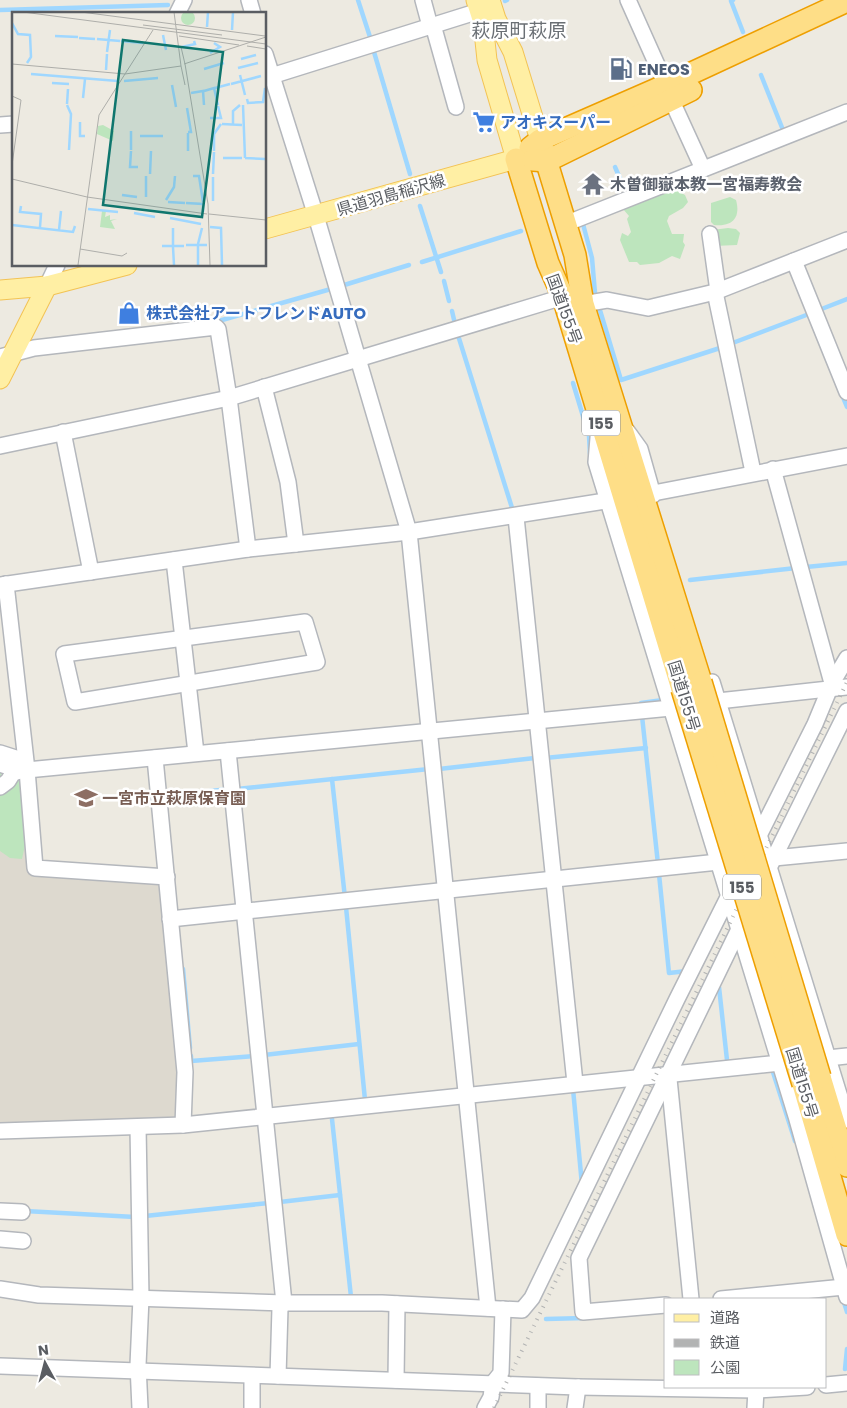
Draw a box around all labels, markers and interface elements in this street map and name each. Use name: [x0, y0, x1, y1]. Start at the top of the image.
inset map: [12, 12, 266, 266]
district label: 萩原町萩原: [471, 17, 567, 44]
fuel station icon: ENEOS: [608, 56, 634, 82]
place label: ENEOS: [638, 58, 690, 81]
supermarket icon: アオキスーパー: [471, 109, 497, 135]
place label: アオキスーパー: [500, 111, 611, 134]
street label: 県道羽島稲沢線: [334, 169, 448, 221]
temple icon: 木曽御嶽本教一宮福寿教会: [580, 171, 606, 197]
place label: 木曽御嶽本教一宮福寿教会: [610, 173, 802, 196]
street label: 国道155号: [541, 271, 587, 347]
shop icon: 株式会社アートフレンドAUTO: [116, 300, 142, 326]
place label: 株式会社アートフレンドAUTO: [146, 302, 367, 325]
road number: 155: [582, 410, 620, 436]
street label: 国道155号: [662, 658, 706, 734]
school or university icon: 一宮市立萩原保育園: [73, 785, 99, 811]
place label: 一宮市立萩原保育園: [102, 787, 246, 810]
road number: 155: [723, 874, 761, 900]
street label: 国道155号: [780, 1045, 824, 1121]
legend: [664, 1298, 827, 1388]
text: 道路: [710, 1307, 740, 1328]
text: 鉄道: [710, 1332, 740, 1353]
north arrow: [20, 1338, 70, 1388]
text: N: [37, 1340, 50, 1361]
text: 公園: [710, 1357, 740, 1378]

